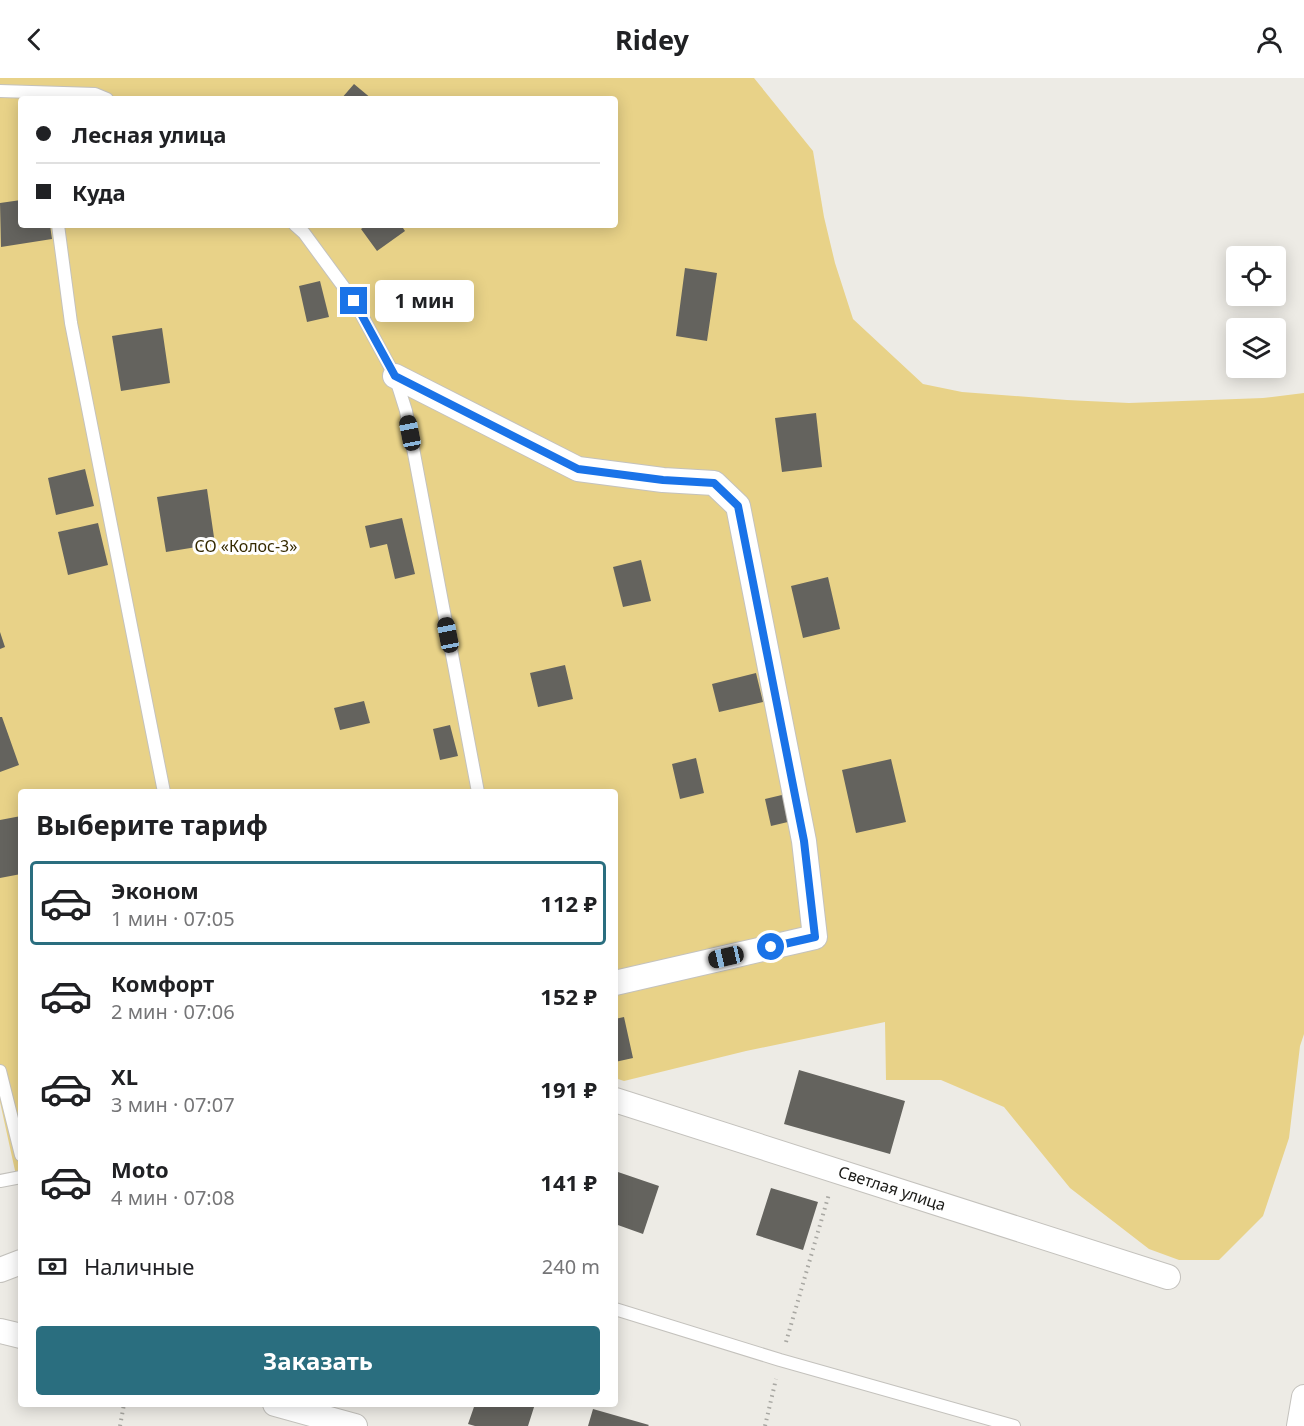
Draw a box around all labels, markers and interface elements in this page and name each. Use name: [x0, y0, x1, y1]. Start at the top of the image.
text: Ridey: [615, 21, 689, 58]
icon: back: [18, 23, 51, 56]
icon: person: [1253, 23, 1286, 56]
text: Лесная улица: [72, 119, 227, 149]
text: Куда: [72, 177, 126, 207]
map controls: [1226, 246, 1286, 378]
button: locate: [1226, 246, 1286, 306]
callout: 1 мин: [375, 280, 474, 322]
route end: [340, 287, 367, 314]
text: 1 мин: [395, 287, 454, 314]
button: layers: [1226, 318, 1286, 378]
car: [398, 414, 422, 452]
park label: СО «Колос-3»: [195, 535, 297, 557]
car: [436, 616, 460, 654]
text: Выберите тариф: [36, 806, 268, 843]
text: Эконом: [111, 875, 199, 905]
icon: car: [39, 876, 93, 930]
text: 112 ₽: [540, 888, 597, 918]
text: 1 мин · 07:05: [111, 905, 235, 932]
route start: [757, 933, 784, 960]
car: [706, 944, 746, 970]
text: Комфорт: [111, 968, 214, 998]
icon: car: [39, 969, 93, 1023]
text: 152 ₽: [540, 981, 597, 1011]
text: 2 мин · 07:06: [111, 998, 235, 1025]
text: XL: [111, 1061, 138, 1091]
icon: car: [39, 1062, 93, 1116]
text: 191 ₽: [540, 1074, 597, 1104]
text: 3 мин · 07:07: [111, 1091, 235, 1118]
text: Moto: [111, 1154, 169, 1184]
icon: car: [39, 1155, 93, 1209]
street label: Светлая улица: [835, 1160, 949, 1216]
text: 141 ₽: [540, 1167, 597, 1197]
text: 4 мин · 07:08: [111, 1184, 235, 1211]
icon: cash: [36, 1250, 69, 1283]
text: Наличные: [84, 1251, 194, 1281]
text: 240 m: [542, 1253, 600, 1280]
button: Заказать: [36, 1326, 600, 1395]

